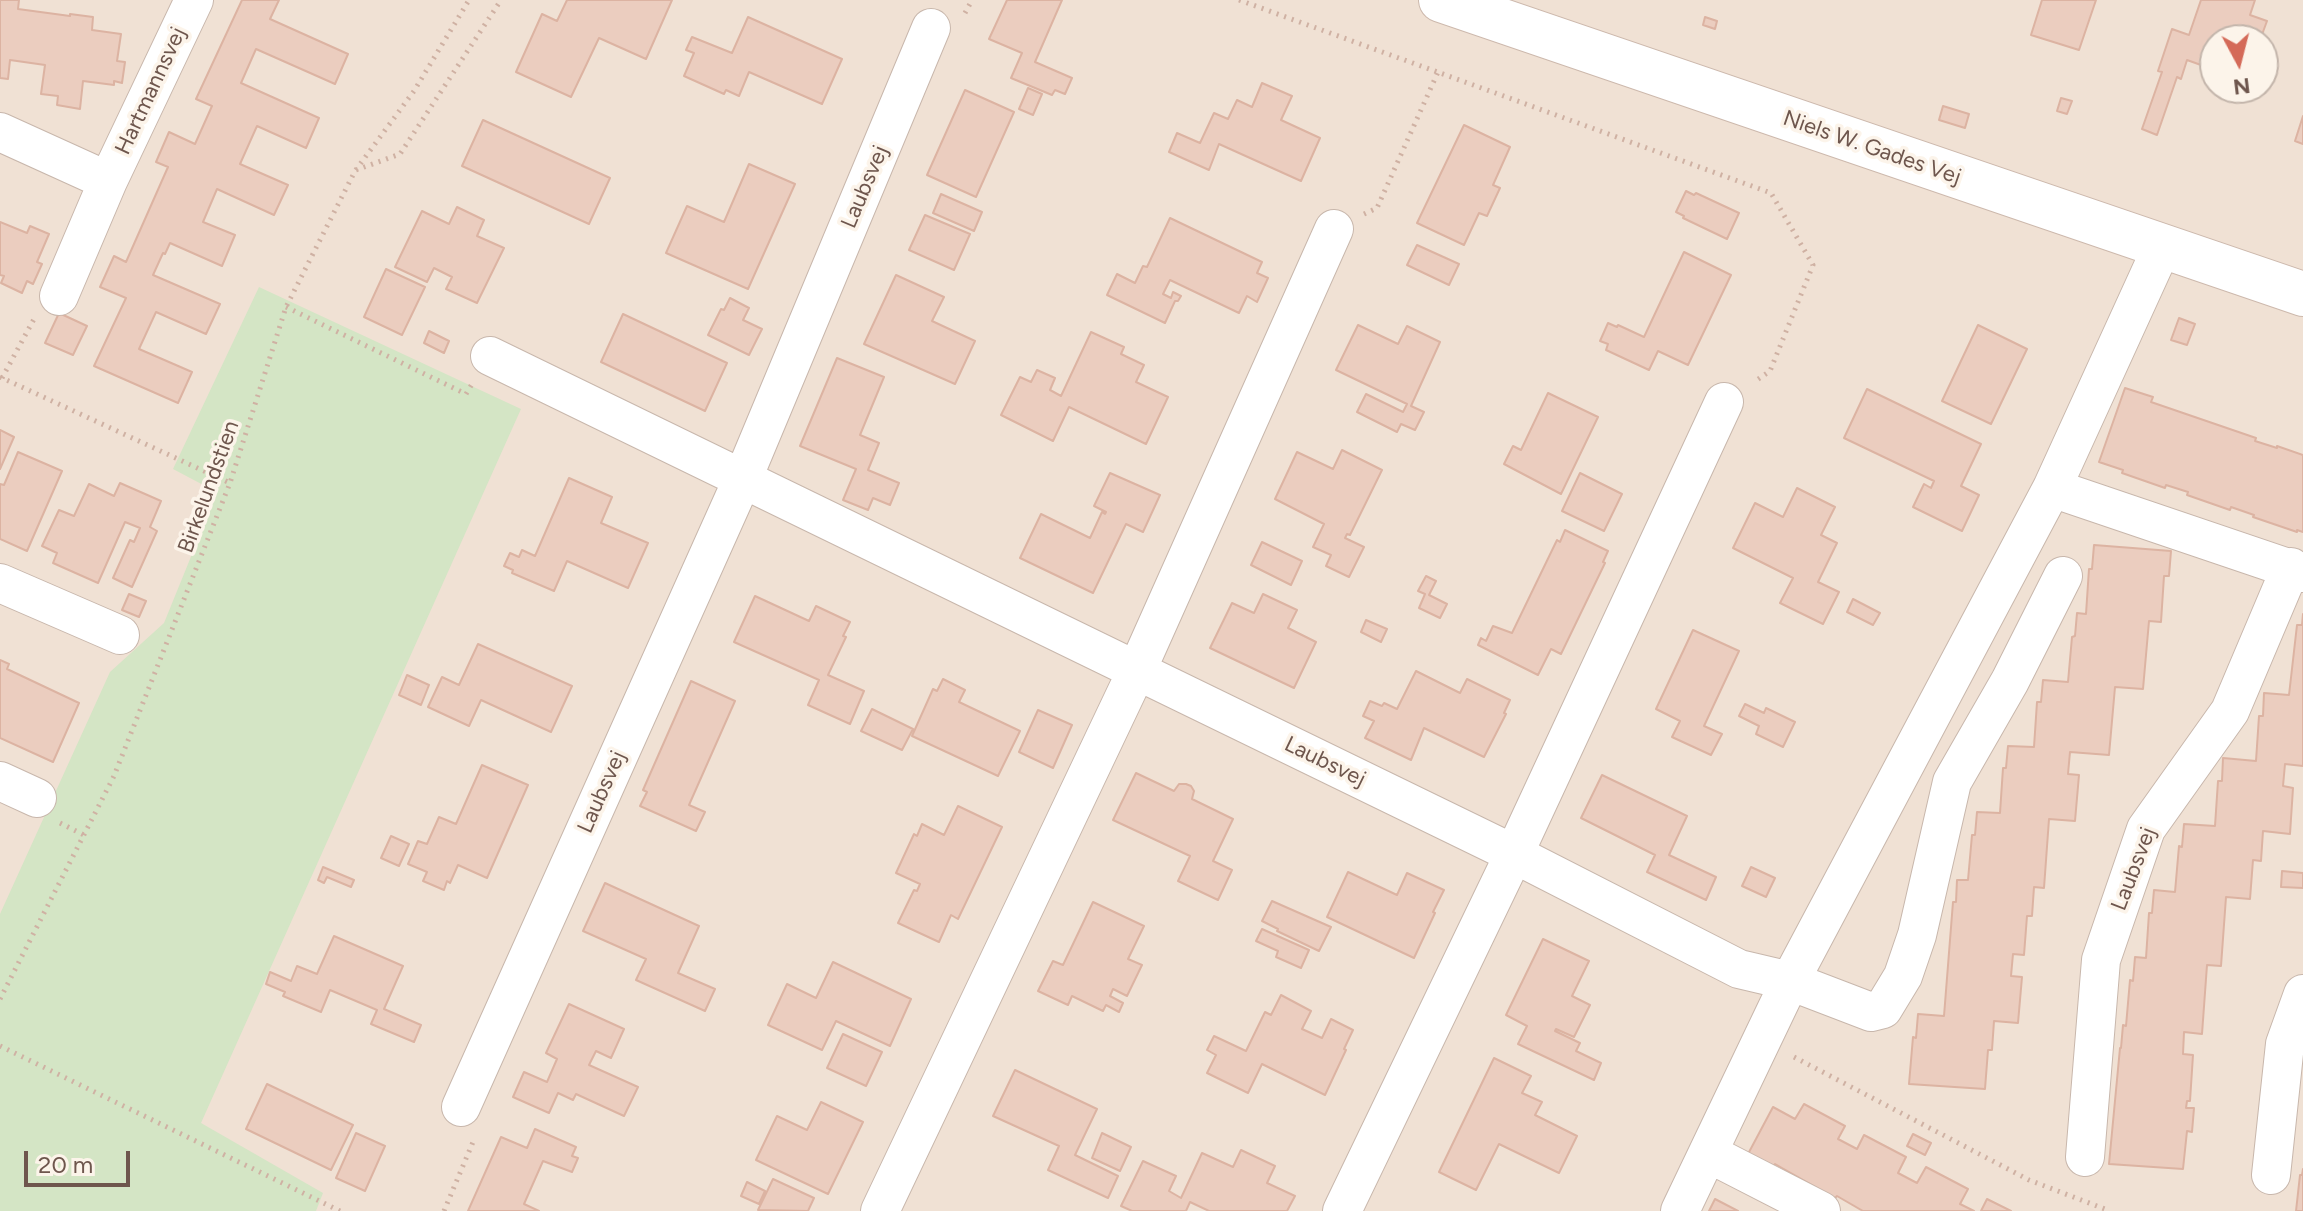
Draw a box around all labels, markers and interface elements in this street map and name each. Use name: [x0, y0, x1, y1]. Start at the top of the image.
street label: Hartmannsvej: [110, 23, 192, 159]
north arrow: [2199, 24, 2279, 104]
text: N: [2232, 72, 2252, 101]
street label: Niels W. Gades Vej: [1779, 105, 1965, 191]
street label: Laubsvej: [836, 142, 894, 232]
street label: Birkelundstien: [173, 417, 245, 557]
street label: Laubsvej: [1280, 731, 1370, 793]
street label: Laubsvej: [572, 747, 632, 837]
street label: Laubsvej: [2106, 824, 2162, 914]
scale bar: [28, 1135, 134, 1185]
text: 20 m: [38, 1150, 93, 1179]

